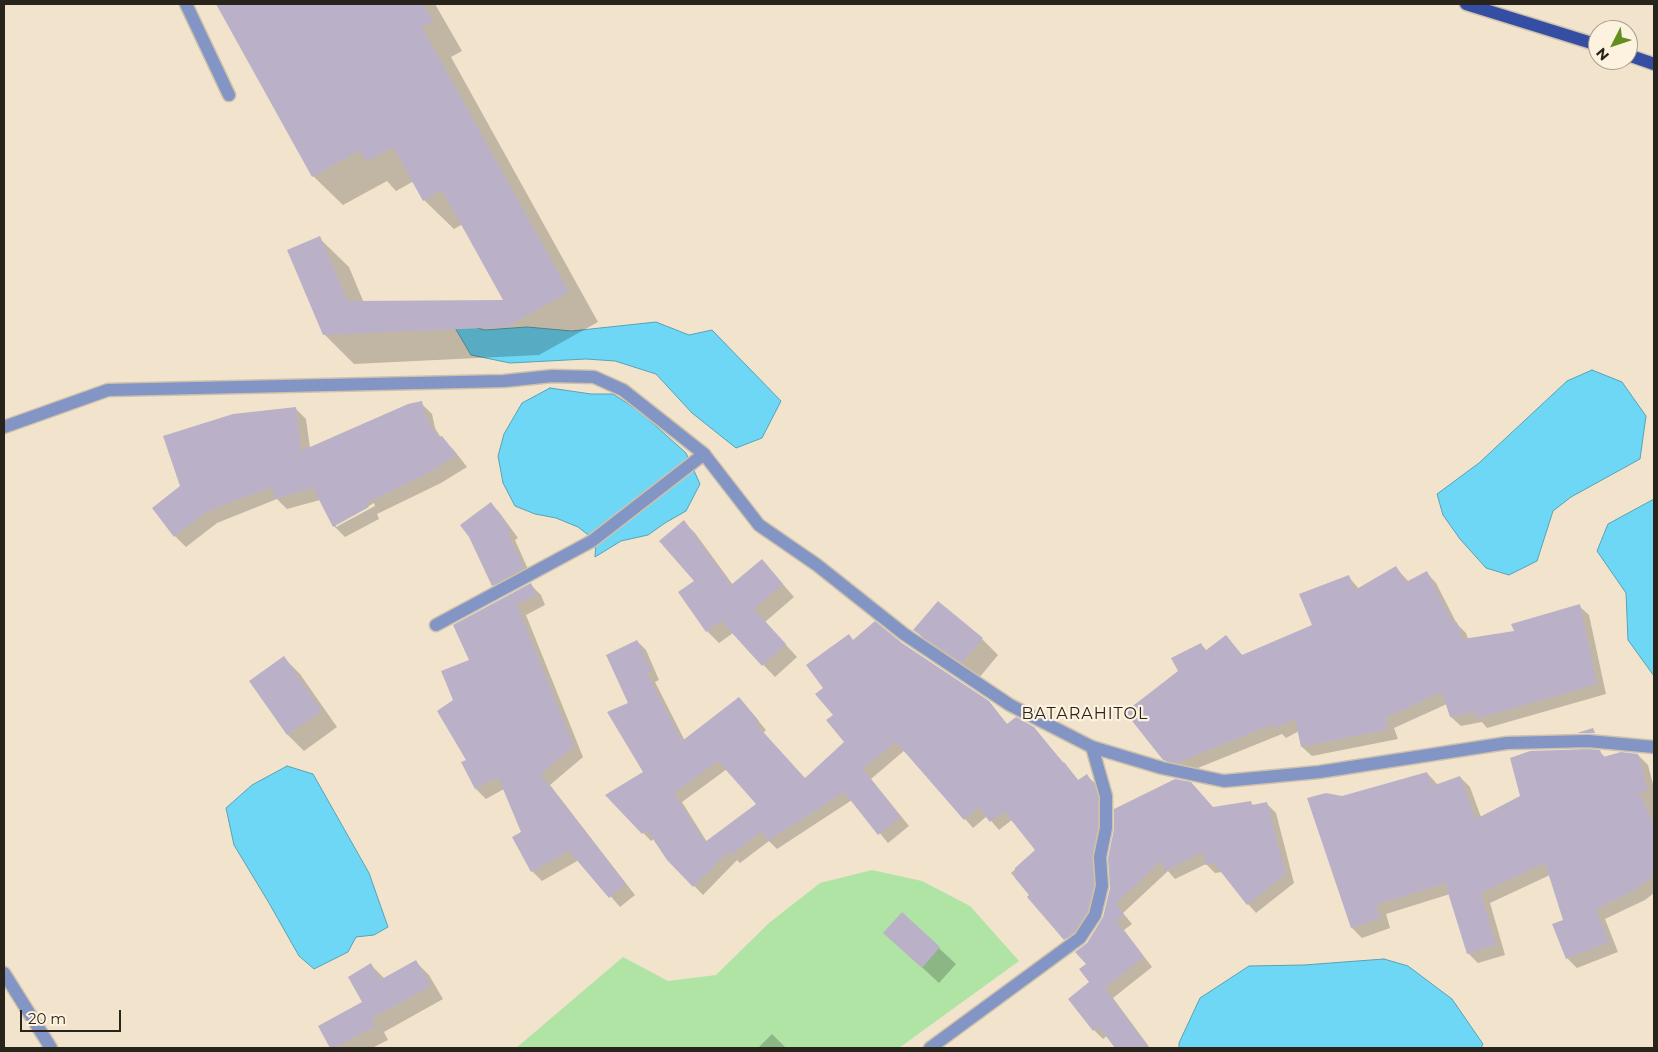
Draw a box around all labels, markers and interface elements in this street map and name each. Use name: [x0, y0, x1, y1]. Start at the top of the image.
north arrow: [1588, 20, 1638, 70]
text: N: [1592, 44, 1613, 64]
district label: BATARAHITOL: [1020, 704, 1150, 724]
scale bar: [22, 1000, 124, 1032]
text: 20 m: [28, 1009, 66, 1028]

